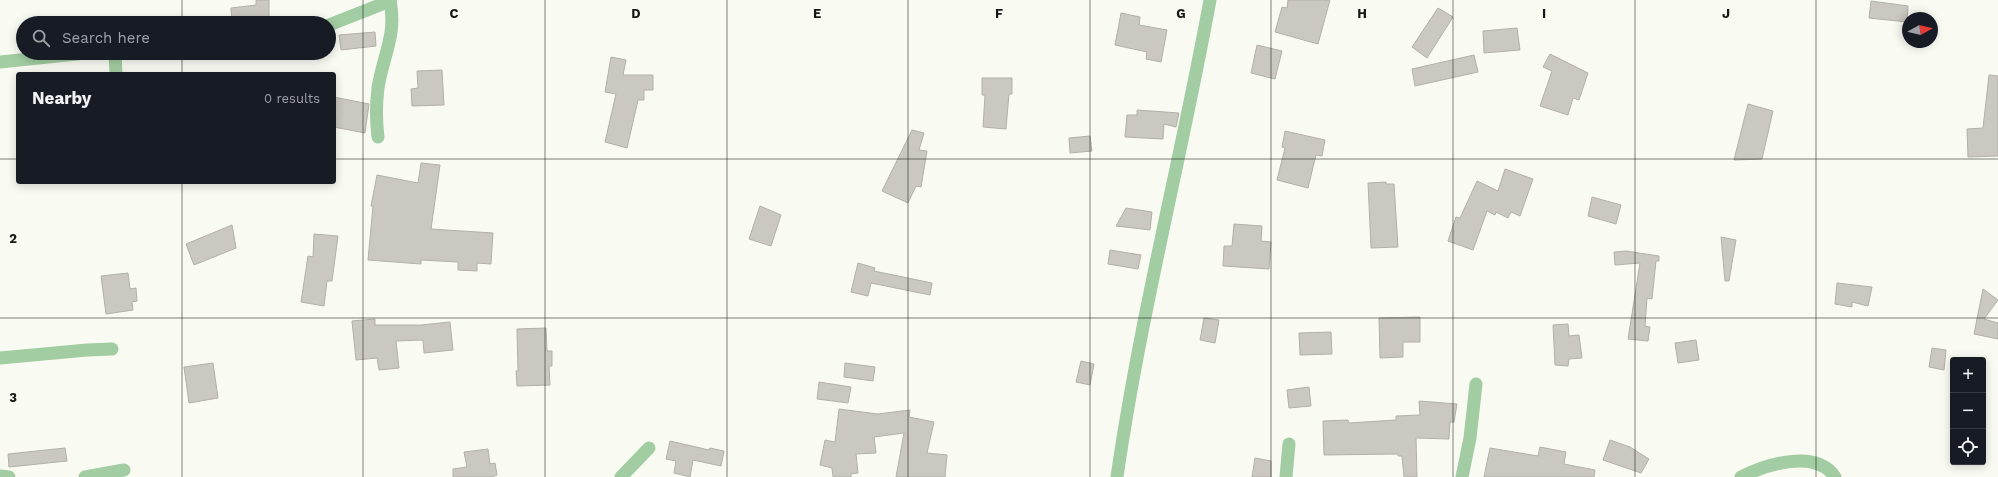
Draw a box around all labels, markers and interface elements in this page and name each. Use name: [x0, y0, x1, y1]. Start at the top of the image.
text: C: [450, 6, 459, 21]
text: D: [631, 6, 641, 21]
text: E: [813, 6, 821, 21]
text: F: [995, 6, 1003, 21]
text: G: [1176, 6, 1186, 21]
text: H: [1357, 6, 1367, 21]
text: I: [1542, 6, 1546, 21]
text: J: [1722, 6, 1730, 21]
north arrow: [1902, 12, 1938, 48]
search box: [16, 16, 336, 60]
icon: search: [30, 27, 52, 49]
text: Search here: [62, 29, 150, 47]
text: Nearby: [32, 88, 91, 108]
text: 0 results: [264, 91, 320, 106]
text: 2: [9, 231, 17, 246]
map controls: [1950, 357, 1986, 465]
button: +: [1950, 357, 1986, 393]
text: 3: [9, 390, 17, 405]
button: −: [1950, 393, 1986, 429]
button: locate: [1950, 429, 1986, 465]

